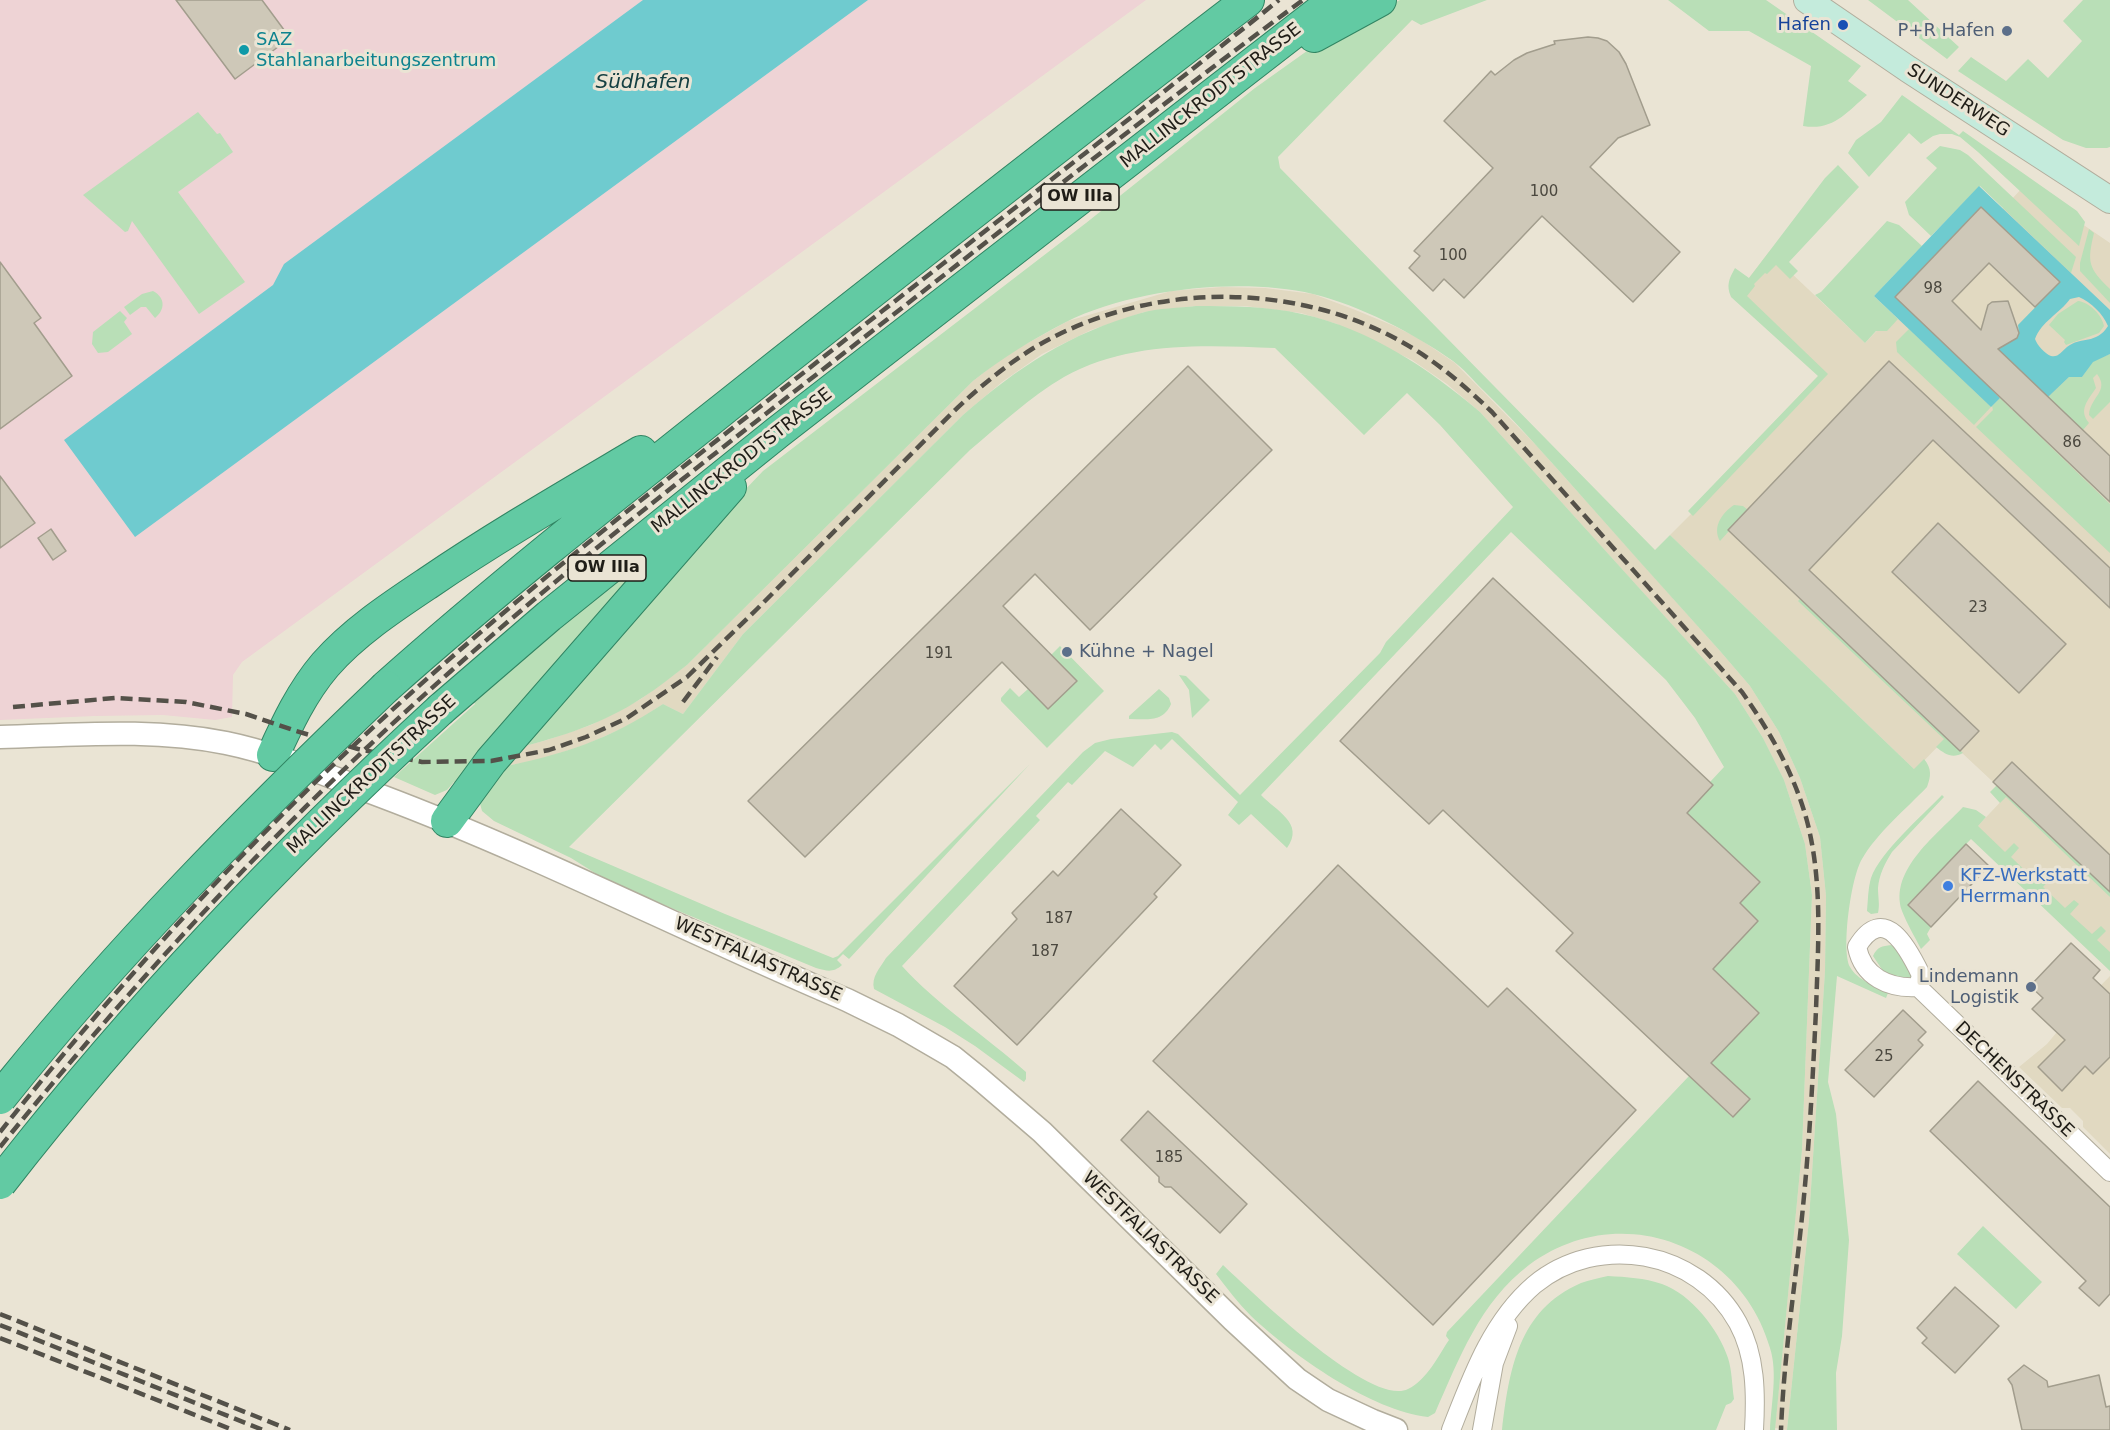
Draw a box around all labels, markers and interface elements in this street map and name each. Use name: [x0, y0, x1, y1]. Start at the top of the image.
place label: Hafen: [1778, 14, 1831, 36]
marker: Hafen: [1836, 18, 1850, 32]
street label: MALLINCKRODTSTRASSE: [1116, 19, 1306, 173]
place label: P+R Hafen: [1897, 20, 1995, 42]
marker: P+R Hafen: [2000, 24, 2014, 38]
place label: SAZ Stahlanarbeitungszentrum: [256, 29, 496, 72]
marker: SAZ Stahlanarbeitungszentrum: [237, 43, 251, 57]
street label: SUNDERWEG: [1903, 60, 2013, 142]
water label: Südhafen: [595, 71, 691, 95]
house number: 100: [1530, 183, 1558, 201]
road number: OW IIIa: [1041, 184, 1119, 210]
house number: 100: [1439, 247, 1467, 265]
house number: 98: [1923, 280, 1943, 298]
street label: MALLINCKRODTSTRASSE: [647, 384, 837, 538]
house number: 86: [2062, 434, 2082, 452]
road number: OW IIIa: [568, 555, 646, 581]
house number: 23: [1968, 599, 1988, 617]
place label: Kühne + Nagel: [1079, 641, 1214, 663]
house number: 191: [925, 645, 953, 663]
marker: Kühne + Nagel: [1060, 645, 1074, 659]
street label: MALLINCKRODTSTRASSE: [283, 691, 461, 859]
place label: KFZ-Werkstatt Herrmann: [1960, 865, 2087, 908]
marker: KFZ-Werkstatt Herrmann: [1941, 879, 1955, 893]
house number: 187: [1045, 910, 1073, 928]
street label: WESTFALIASTRASSE: [671, 913, 845, 1007]
house number: 187: [1031, 943, 1059, 961]
place label: Lindemann Logistik: [1919, 966, 2019, 1008]
marker: Lindemann Logistik: [2024, 980, 2038, 994]
street label: DECHENSTRASSE: [1950, 1018, 2078, 1142]
house number: 25: [1874, 1048, 1894, 1066]
house number: 185: [1155, 1149, 1183, 1167]
street label: WESTFALIASTRASSE: [1077, 1167, 1223, 1309]

